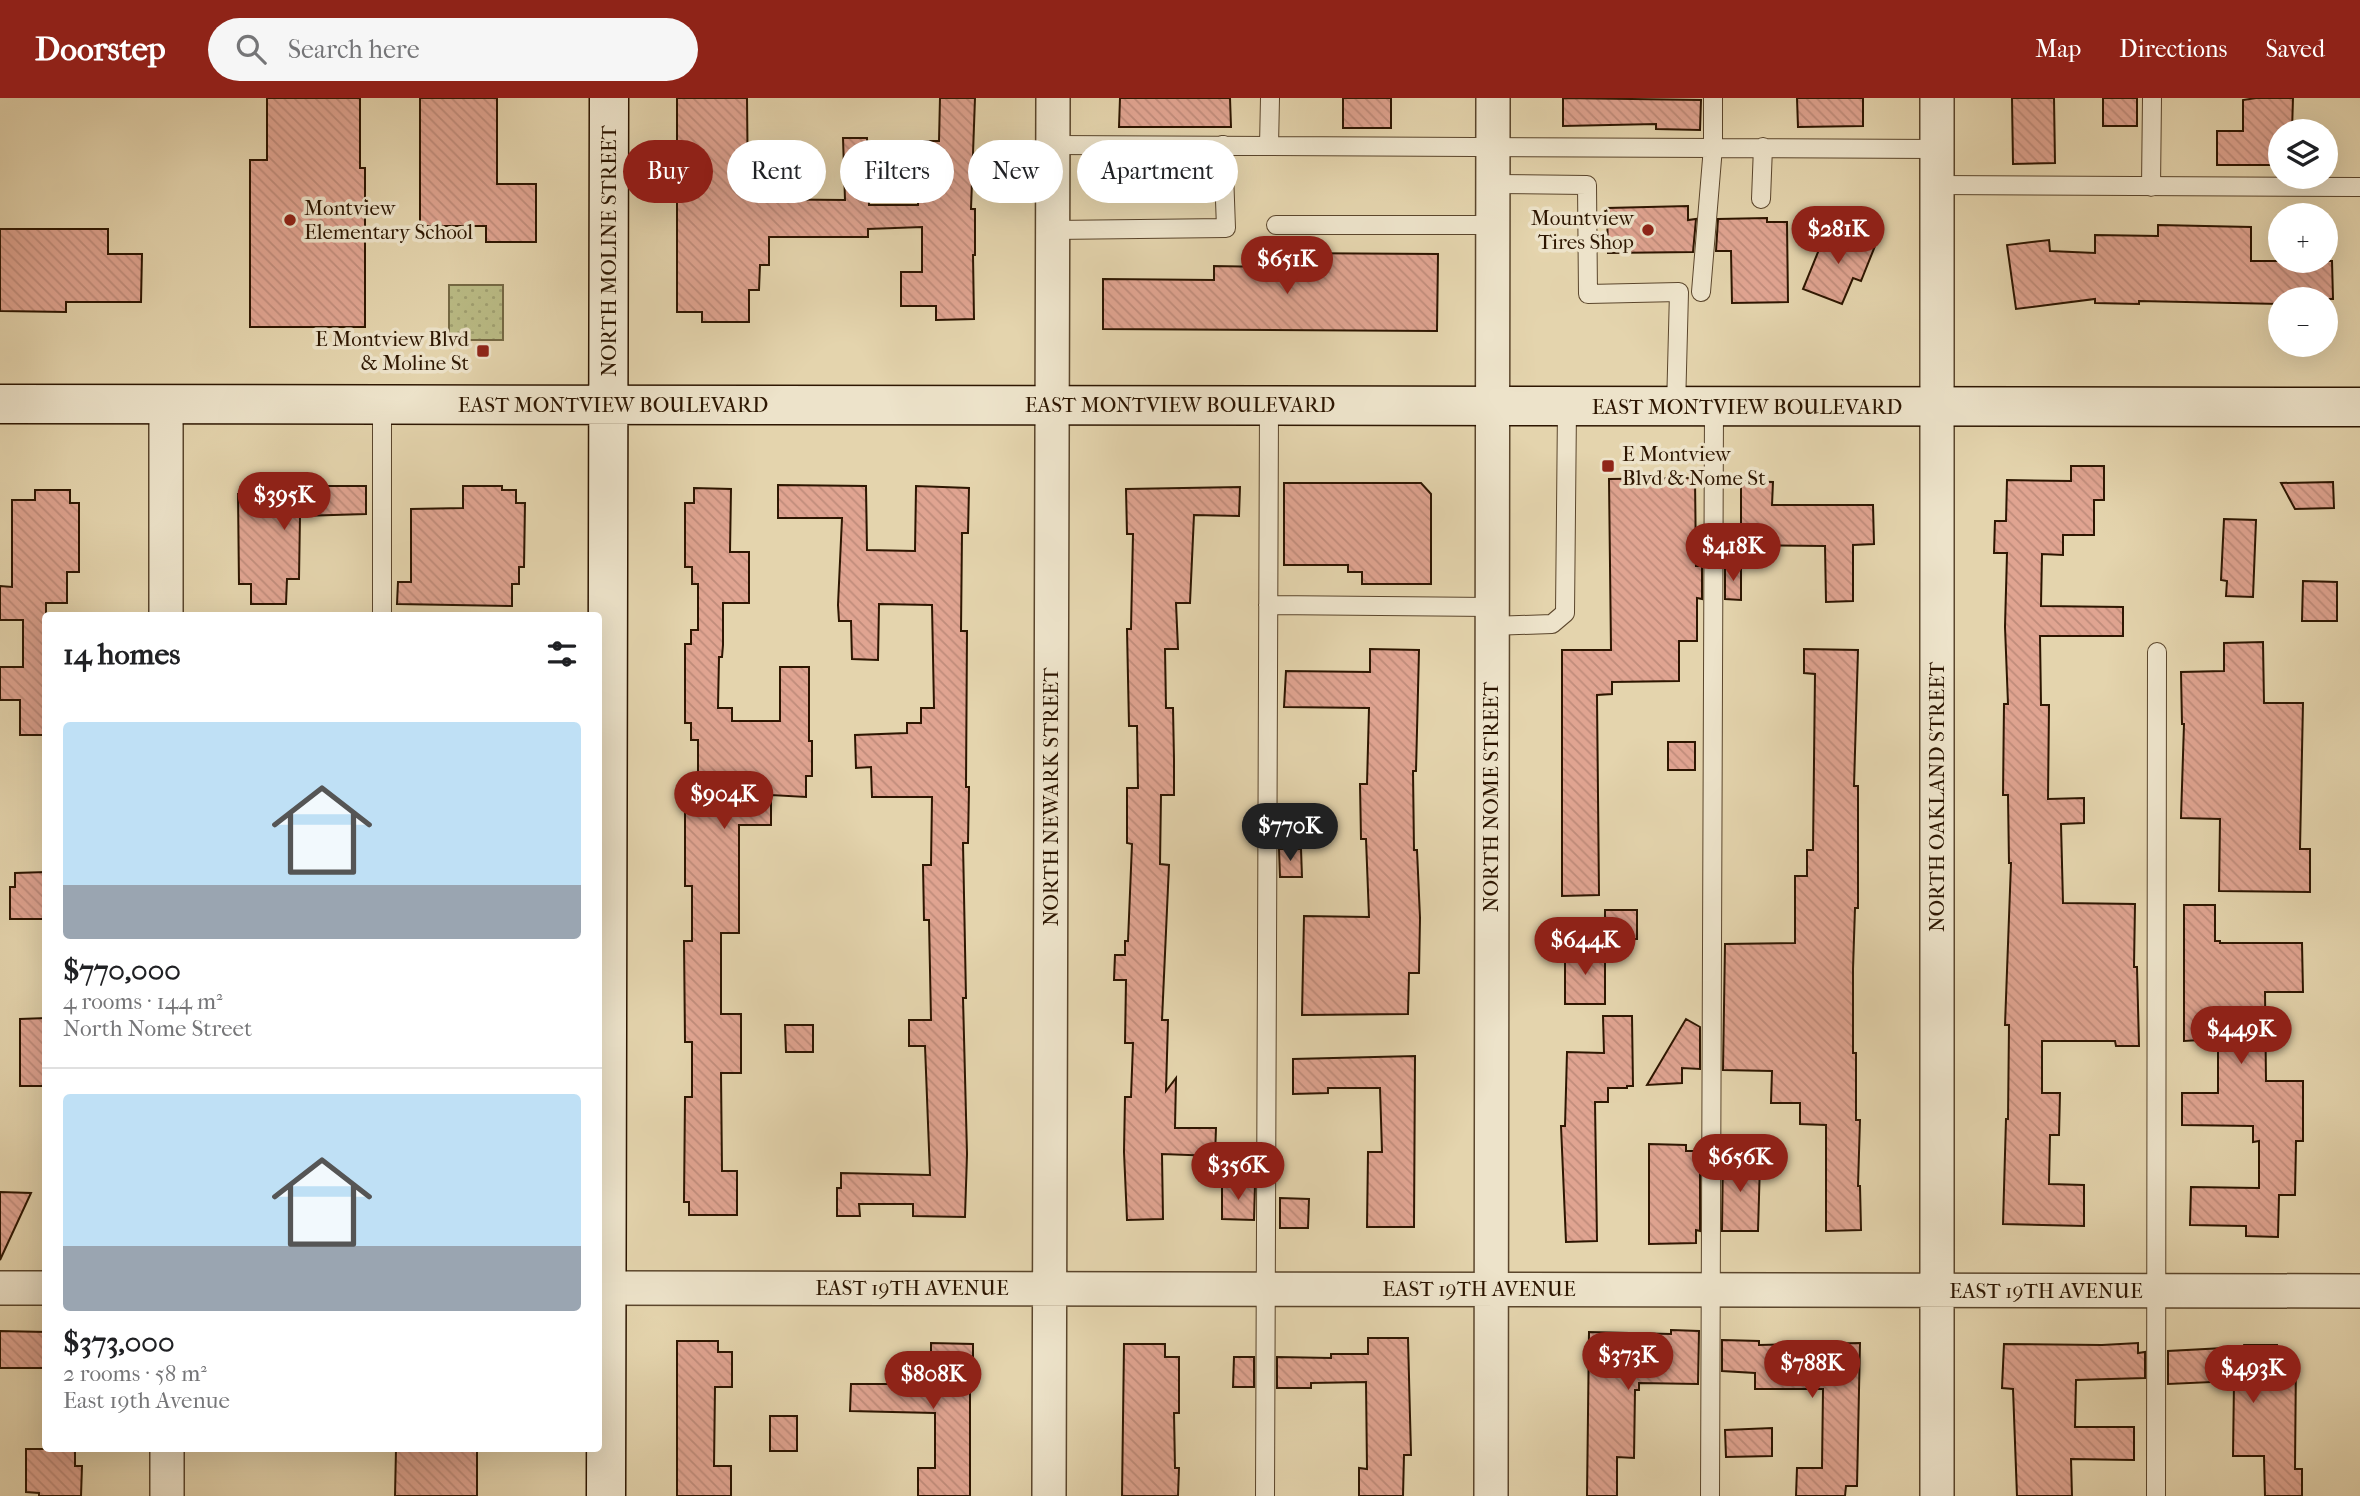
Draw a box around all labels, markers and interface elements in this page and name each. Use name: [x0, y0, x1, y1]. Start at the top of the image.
search box: [208, 18, 698, 81]
text: Doorstep: [35, 30, 166, 69]
icon: search: [232, 30, 270, 68]
text: Search here: [288, 34, 420, 65]
text: Map: [2035, 35, 2081, 63]
text: Directions: [2119, 35, 2227, 63]
text: Saved: [2265, 35, 2325, 63]
map controls: [2268, 119, 2338, 357]
button: layers: [2268, 119, 2338, 189]
street label: NORTH MOLINE STREET: [597, 124, 621, 377]
chip: Buy: [623, 140, 713, 203]
chip: Rent: [727, 140, 826, 203]
chip: Filters: [840, 140, 954, 203]
chip: New: [968, 140, 1063, 203]
chip: Apartment: [1077, 140, 1238, 203]
place label: Montview Elementary School: [304, 196, 473, 244]
button: +: [2268, 203, 2338, 273]
place label: Mountview Tires Shop: [1531, 206, 1635, 254]
pin: $281K: [1789, 206, 1887, 266]
marker: Montview Elementary School: [282, 212, 298, 228]
text: $281K: [1808, 215, 1868, 242]
marker: Mountview Tires Shop: [1640, 222, 1656, 238]
pin: $651K: [1238, 236, 1336, 296]
text: $651K: [1257, 245, 1317, 272]
button: −: [2268, 287, 2338, 357]
place label: E Montview Blvd & Moline St: [315, 327, 470, 375]
marker: E Montview Blvd & Moline St: [475, 343, 491, 359]
street label: EAST MONTVIEW BOULEVARD: [458, 393, 768, 417]
street label: EAST MONTVIEW BOULEVARD: [1025, 393, 1335, 417]
street label: EAST MONTVIEW BOULEVARD: [1592, 395, 1902, 419]
place label: E Montview Blvd & Nome St: [1622, 442, 1766, 490]
marker: E Montview Blvd & Nome St: [1600, 458, 1616, 474]
pin: $395K: [235, 472, 333, 532]
text: $395K: [254, 481, 314, 508]
pin: $418K: [1684, 524, 1782, 583]
text: $418K: [1702, 532, 1764, 559]
icon: filters: [543, 635, 581, 673]
text: 14 homes: [63, 637, 180, 672]
street label: NORTH OAKLAND STREET: [1925, 661, 1949, 932]
street label: NORTH NEWARK STREET: [1039, 667, 1063, 926]
street label: NORTH NOME STREET: [1479, 681, 1503, 912]
icon: home: [259, 767, 385, 893]
pin: $904K: [675, 772, 773, 831]
text: $904K: [690, 780, 758, 807]
pin: $770K: [1241, 804, 1339, 863]
text: $770K: [1258, 812, 1322, 839]
pin: $644K: [1536, 918, 1634, 977]
text: $644K: [1550, 926, 1620, 953]
text: $770,000: [63, 953, 181, 988]
text: 4 rooms · 144 m²: [63, 988, 223, 1015]
pin: $449K: [2192, 1006, 2290, 1066]
text: North Nome Street: [63, 1015, 252, 1042]
text: $449K: [2207, 1015, 2275, 1042]
pin: $656K: [1691, 1134, 1789, 1194]
icon: home: [259, 1139, 385, 1265]
pin: $356K: [1189, 1142, 1287, 1202]
text: $656K: [1708, 1143, 1772, 1170]
text: $356K: [1207, 1151, 1269, 1178]
street label: EAST 19TH AVENUE: [815, 1276, 1009, 1300]
street label: EAST 19TH AVENUE: [1382, 1277, 1576, 1301]
street label: EAST 19TH AVENUE: [1949, 1279, 2143, 1303]
text: $373,000: [63, 1325, 174, 1360]
pin: $373K: [1579, 1332, 1677, 1392]
pin: $788K: [1763, 1340, 1861, 1400]
text: $373K: [1598, 1341, 1658, 1368]
pin: $493K: [2204, 1346, 2302, 1405]
text: $788K: [1780, 1349, 1844, 1376]
pin: $808K: [884, 1352, 982, 1411]
text: $493K: [2221, 1354, 2285, 1381]
text: 2 rooms · 58 m²: [63, 1360, 207, 1387]
text: $808K: [900, 1360, 966, 1387]
text: East 19th Avenue: [63, 1387, 230, 1414]

